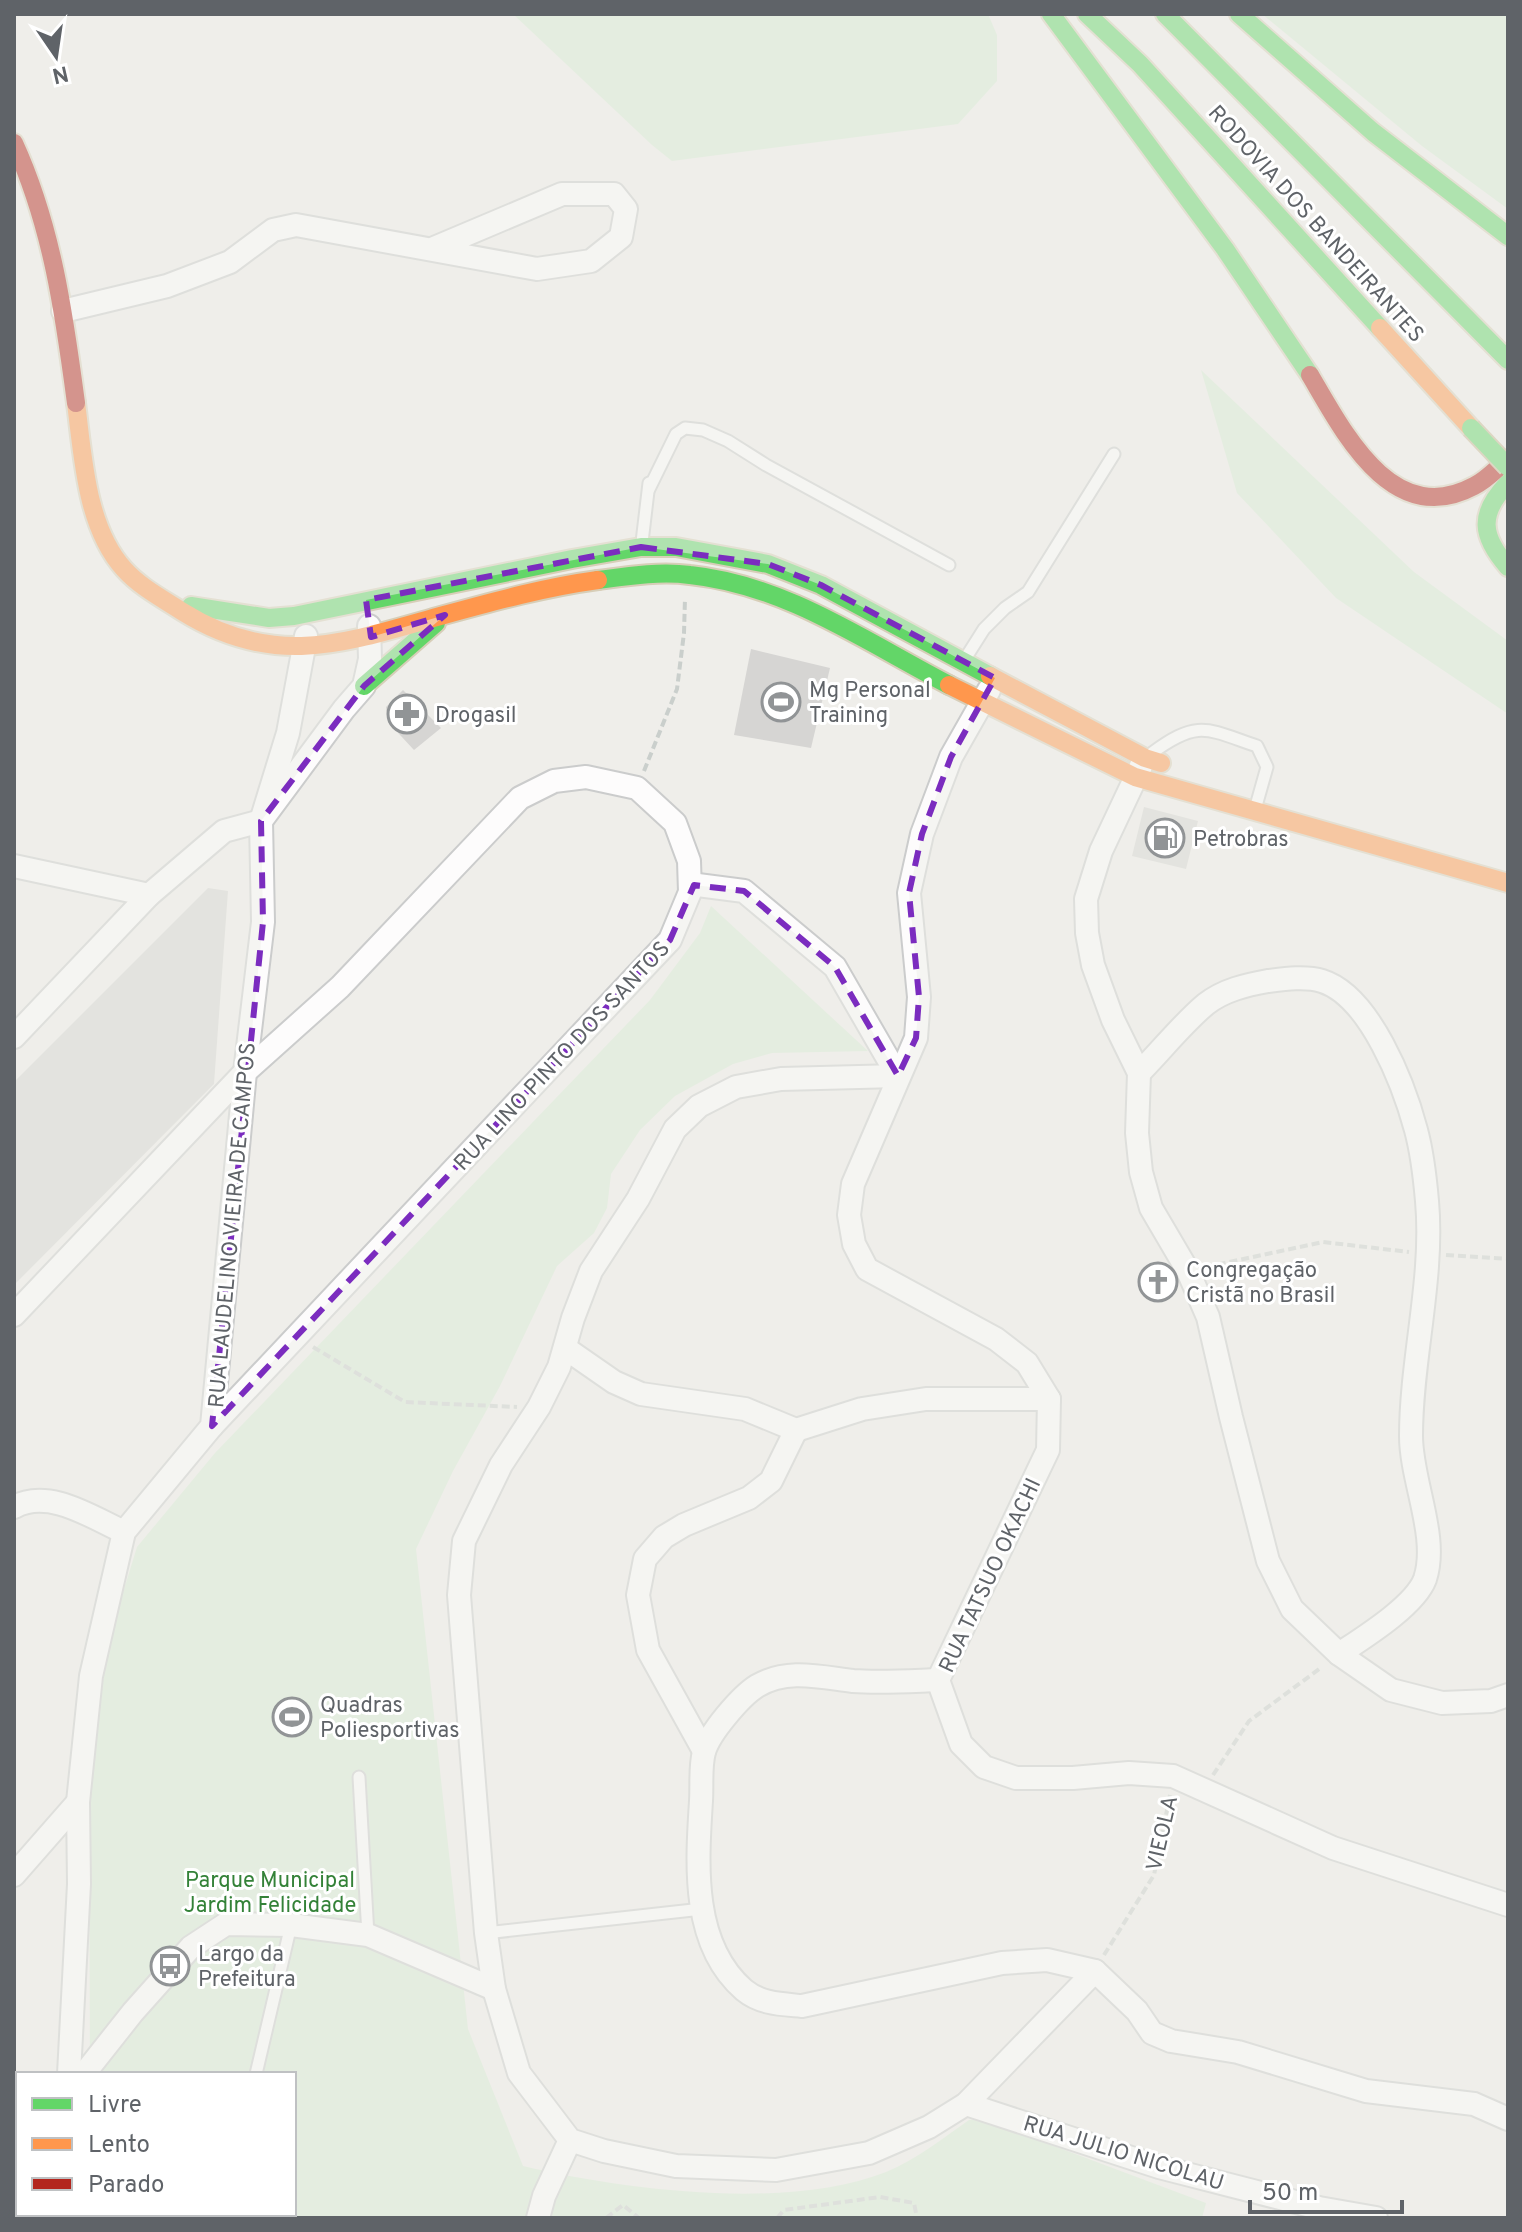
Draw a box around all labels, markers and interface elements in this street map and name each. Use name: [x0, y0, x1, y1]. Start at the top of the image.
north arrow: [16, 16, 96, 96]
text: N: [49, 58, 71, 88]
street label: RODOVIA DOS BANDEIRANTES: [1201, 100, 1429, 349]
place label: Mg Personal Training: [809, 678, 931, 730]
sports icon: Mg Personal Training: [760, 681, 802, 723]
pharmacy icon: Drogasil: [386, 693, 428, 735]
place label: Drogasil: [435, 703, 517, 730]
fuel station icon: Petrobras: [1144, 817, 1186, 859]
place label: Petrobras: [1193, 827, 1289, 854]
street label: RUA LINO PINTO DOS SANTOS: [449, 936, 677, 1177]
street label: RUA LAUDELINO VIEIRA DE CAMPOS: [204, 1041, 263, 1409]
place label: Congregação Cristã no Brasil: [1186, 1258, 1335, 1310]
church icon: Congregação Cristã no Brasil: [1137, 1261, 1179, 1303]
street label: RUA TATSUO OKACHI: [934, 1474, 1048, 1678]
place label: Quadras Poliesportivas: [320, 1693, 460, 1745]
sports icon: Quadras Poliesportivas: [271, 1696, 313, 1738]
street label: VIEOLA: [1142, 1793, 1185, 1874]
park label: Parque Municipal Jardim Felicidade: [184, 1868, 356, 1920]
place label: Largo da Prefeitura: [198, 1942, 295, 1994]
bus stop icon: Largo da Prefeitura: [149, 1945, 191, 1987]
legend: [16, 2072, 296, 2216]
text: Livre: [88, 2091, 142, 2121]
street label: RUA JULIO NICOLAU: [1020, 2111, 1227, 2198]
text: Lento: [88, 2131, 150, 2161]
scale bar: [1250, 2164, 1402, 2214]
text: Parado: [88, 2171, 164, 2201]
text: 50 m: [1262, 2179, 1318, 2209]

